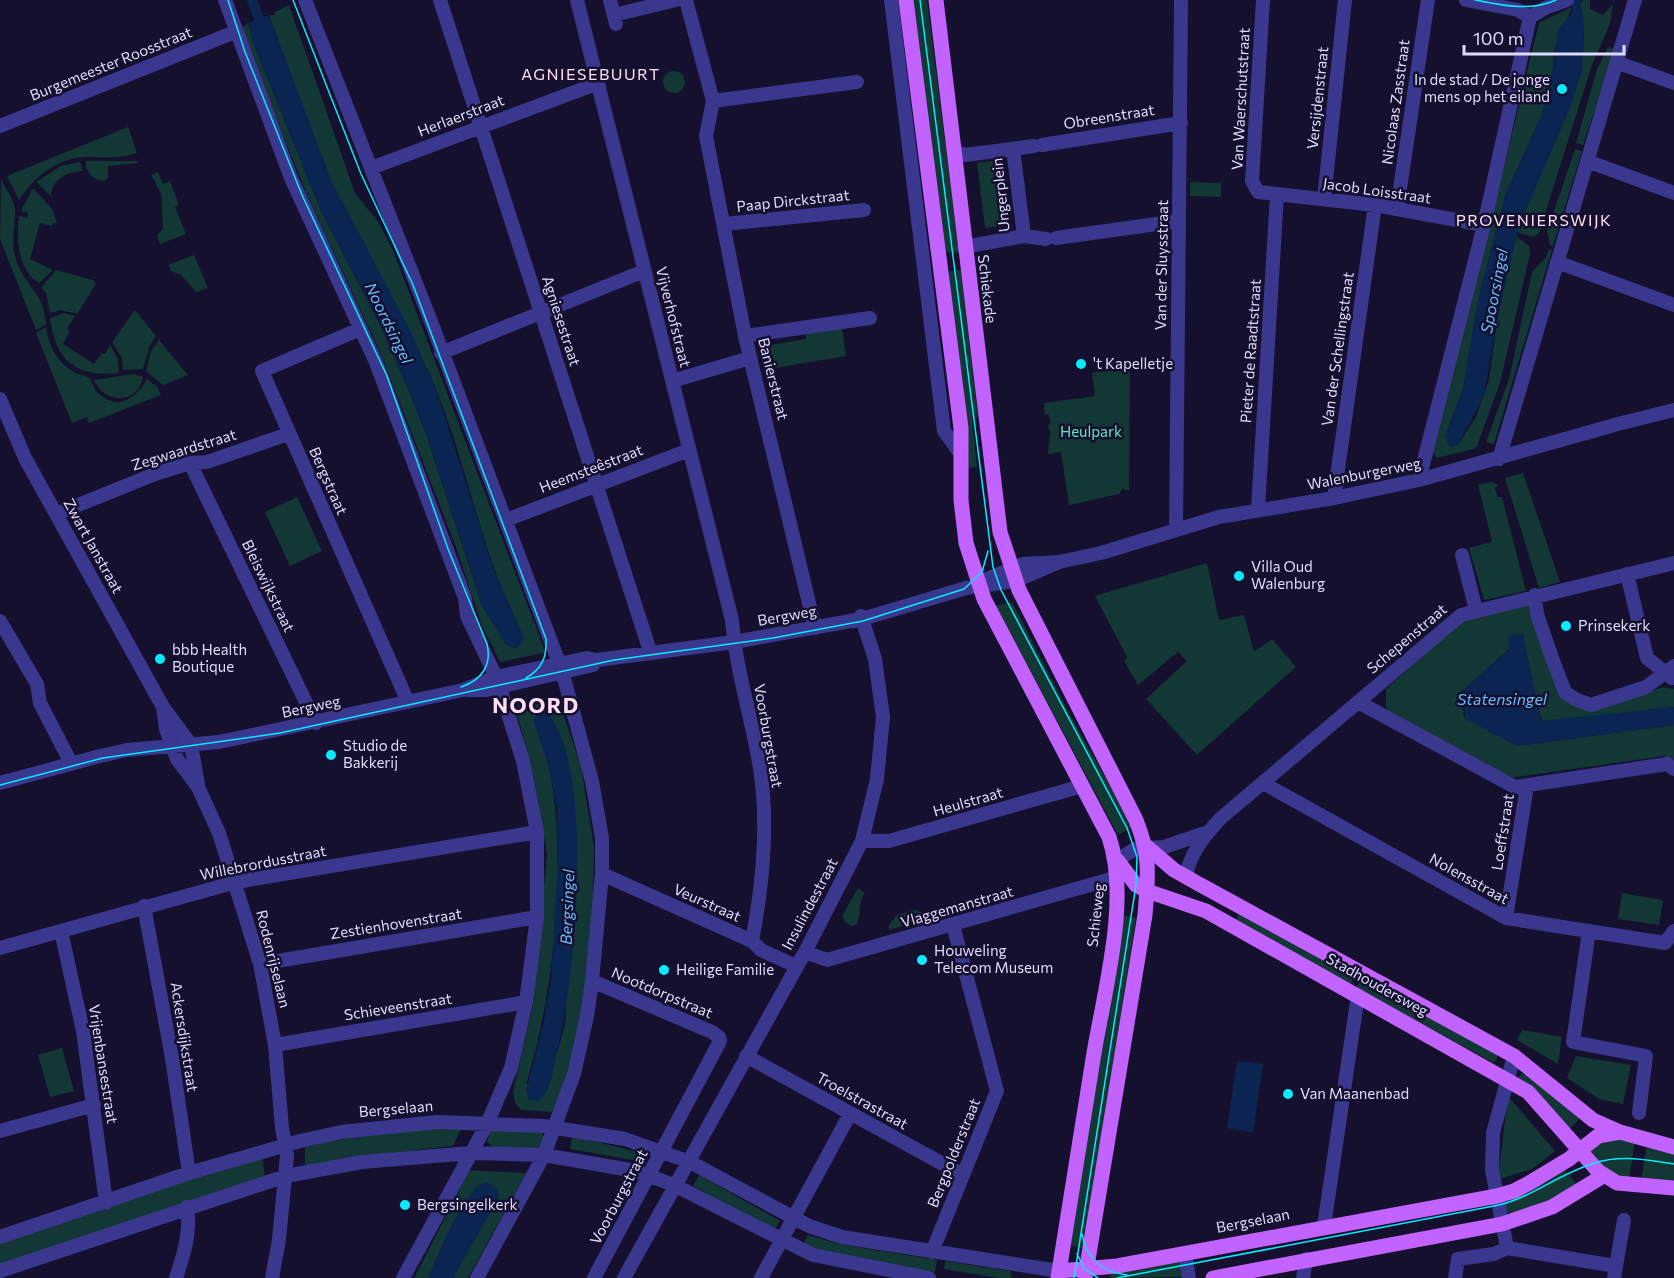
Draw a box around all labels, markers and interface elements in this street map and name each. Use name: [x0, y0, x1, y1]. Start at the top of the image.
scale bar: [1464, 18, 1624, 56]
street label: Burgemeester Roosstraat: [27, 22, 194, 104]
street label: Van Waerschutstraat: [1227, 27, 1253, 171]
text: 100 m: [1473, 27, 1523, 49]
street label: Nicolaas Zasstraat: [1377, 38, 1413, 166]
street label: Versijdenstraat: [1303, 46, 1331, 150]
district label: AGNIESEBUURT: [521, 64, 661, 83]
place label: In de stad / De jonge mens op het eiland: [1414, 70, 1550, 105]
marker: In de stad / De jonge mens op het eiland: [1555, 82, 1569, 96]
street label: Herlaerstraat: [415, 90, 506, 140]
street label: Obreenstraat: [1062, 100, 1156, 132]
street label: Ungerplein: [987, 157, 1013, 233]
street label: Jacob Loisstraat: [1322, 174, 1432, 207]
street label: Paap Dirckstraat: [735, 185, 850, 215]
street label: Van der Sluysstraat: [1151, 200, 1171, 330]
district label: PROVENIERSWIJK: [1456, 210, 1612, 229]
water label: Spoorsingel: [1476, 246, 1511, 335]
street label: Schiekade: [975, 253, 1001, 324]
street label: Vijverhofstraat: [653, 265, 695, 369]
street label: Van der Schellingstraat: [1317, 270, 1357, 427]
street label: Agniesestraat: [539, 273, 585, 368]
street label: Pieter de Raadtstraat: [1236, 278, 1264, 424]
water label: Noordsingel: [362, 279, 418, 367]
street label: Banierstraat: [755, 336, 793, 422]
place label: 't Kapelletje: [1093, 354, 1173, 372]
marker: 't Kapelletje: [1074, 357, 1088, 371]
park label: Heulpark: [1060, 422, 1122, 440]
street label: Zegwaardstraat: [129, 425, 238, 474]
street label: Heemsteêstraat: [536, 440, 645, 496]
street label: Bergstraat: [306, 444, 352, 517]
street label: Walenburgerweg: [1305, 453, 1422, 493]
street label: Zwart Janstraat: [60, 495, 127, 596]
street label: Bleiswijkstraat: [239, 537, 299, 635]
place label: Villa Oud Walenburg: [1251, 557, 1325, 592]
marker: Villa Oud Walenburg: [1232, 569, 1246, 583]
street label: Schepenstraat: [1363, 600, 1450, 677]
street label: Bergweg: [756, 601, 818, 629]
place label: Prinsekerk: [1578, 616, 1650, 634]
marker: Prinsekerk: [1559, 619, 1573, 633]
place label: bbb Health Boutique: [172, 640, 247, 675]
marker: bbb Health Boutique: [153, 652, 167, 666]
street label: Voorburgstraat: [751, 682, 787, 789]
water label: Statensingel: [1457, 689, 1548, 708]
street label: Bergweg: [280, 691, 342, 721]
district label: NOORD: [492, 692, 580, 717]
place label: Studio de Bakkerij: [343, 736, 407, 771]
marker: Studio de Bakkerij: [324, 748, 338, 762]
street label: Heulstraat: [931, 782, 1005, 820]
street label: Loeffstraat: [1487, 792, 1517, 871]
street label: Willebrordusstraat: [198, 841, 328, 883]
street label: Nolensstraat: [1427, 849, 1512, 907]
street label: Insulindestraat: [777, 855, 841, 953]
water label: Bergsingel: [556, 868, 577, 945]
street label: Veurstraat: [671, 879, 744, 925]
street label: Vlaggemanstraat: [898, 881, 1015, 931]
street label: Schieweg: [1083, 882, 1107, 948]
street label: Zestienhovenstraat: [329, 904, 463, 942]
street label: Rodenrijselaan: [253, 908, 295, 1010]
place label: Houweling Telecom Museum: [934, 941, 1053, 976]
street label: Stadhoudersweg: [1323, 949, 1432, 1020]
marker: Houweling Telecom Museum: [915, 953, 929, 967]
place label: Heilige Familie: [676, 960, 774, 978]
street label: Nootdorpstraat: [609, 963, 716, 1021]
marker: Heilige Familie: [657, 963, 671, 977]
street label: Ackersdijkstraat: [167, 981, 203, 1093]
street label: Schieveenstraat: [343, 989, 453, 1023]
street label: Vrijenbansestraat: [86, 1003, 122, 1125]
street label: Troelstrastraat: [814, 1068, 911, 1133]
place label: Van Maanenbad: [1300, 1084, 1409, 1102]
marker: Van Maanenbad: [1281, 1087, 1295, 1101]
street label: Bergpolderstraat: [923, 1095, 983, 1210]
street label: Bergselaan: [358, 1096, 434, 1120]
street label: Voorburgstraat: [585, 1146, 651, 1247]
place label: Bergsingelkerk: [417, 1195, 518, 1213]
marker: Bergsingelkerk: [398, 1198, 412, 1212]
street label: Bergselaan: [1214, 1204, 1291, 1236]

